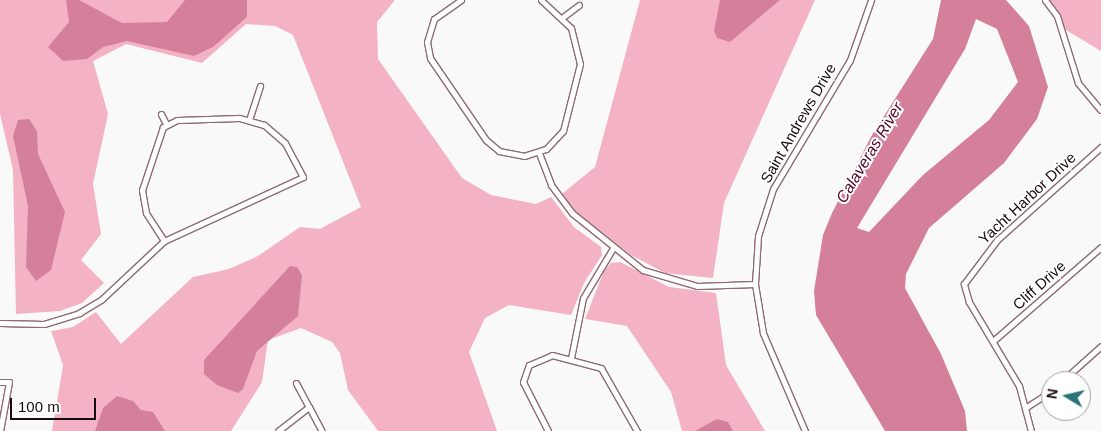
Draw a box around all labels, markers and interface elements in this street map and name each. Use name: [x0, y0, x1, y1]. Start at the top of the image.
street label: Saint Andrews Drive: [756, 60, 840, 186]
water label: Calaveras River: [832, 99, 908, 207]
street label: Yacht Harbor Drive: [975, 148, 1079, 248]
street label: Cliff Drive: [1009, 257, 1069, 313]
north arrow: [1041, 371, 1091, 421]
scale bar: [12, 388, 99, 420]
text: N: [1043, 388, 1061, 400]
text: 100 m: [18, 398, 60, 415]

